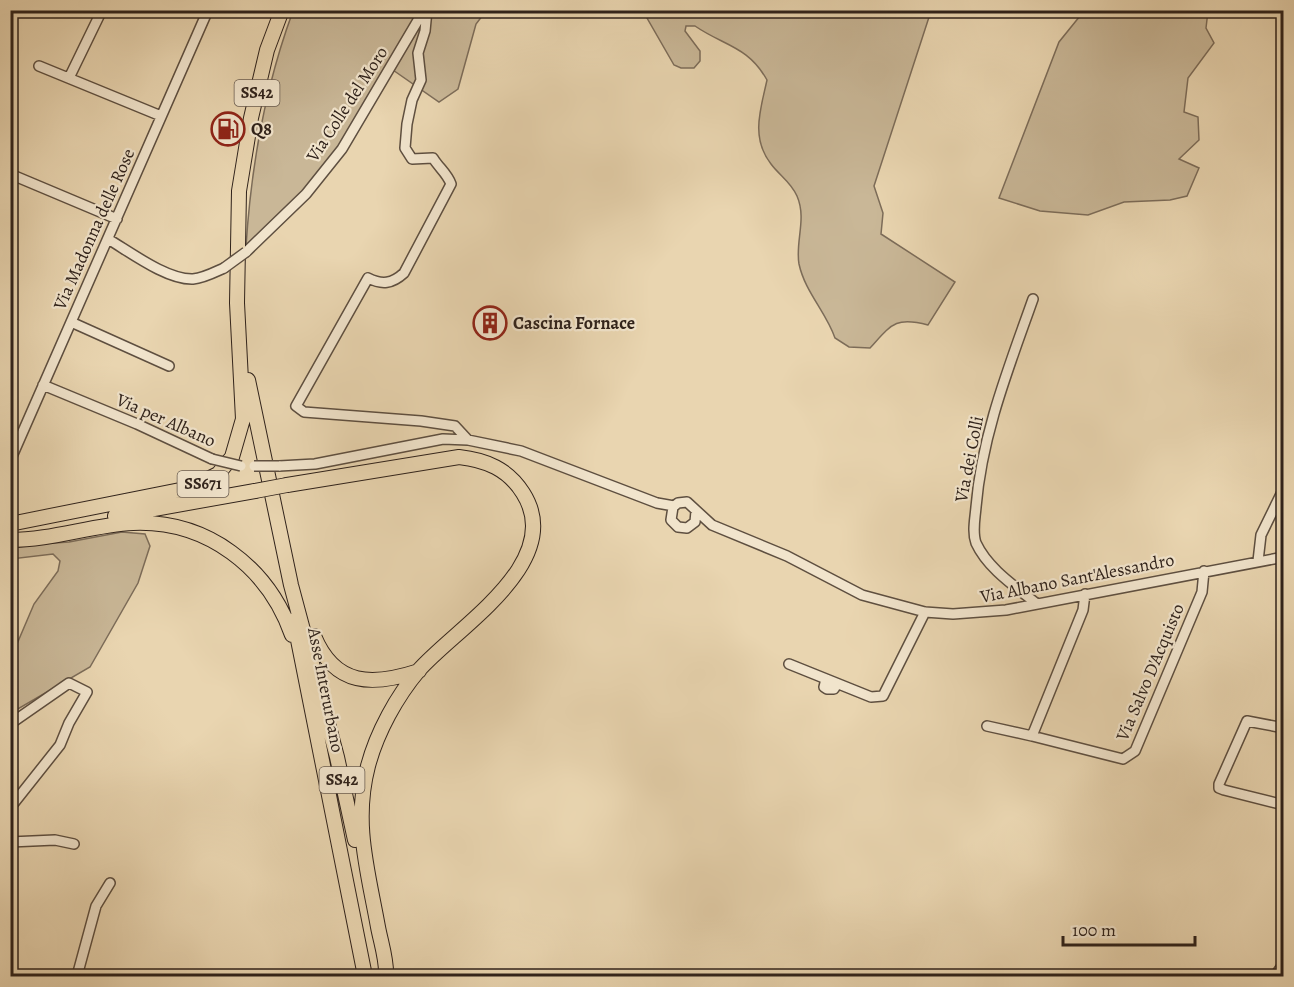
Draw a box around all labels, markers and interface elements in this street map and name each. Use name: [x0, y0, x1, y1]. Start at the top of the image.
street label: Via Colle del Moro: [300, 42, 393, 167]
road number: SS42: [234, 80, 280, 106]
fuel station icon: Q8: [210, 111, 246, 147]
place label: Q8: [251, 117, 272, 141]
street label: Via Madonna delle Rose: [47, 145, 140, 314]
building icon: Cascina Fornace: [472, 305, 508, 341]
place label: Cascina Fornace: [513, 311, 635, 335]
street label: Via per Albano: [112, 387, 219, 453]
street label: Via dei Colli: [949, 414, 989, 505]
road number: SS671: [178, 471, 228, 497]
street label: Via Albano Sant'Alessandro: [977, 547, 1176, 609]
street label: Via Salvo D'Acquisto: [1110, 600, 1190, 745]
street label: Asse Interurbano: [302, 625, 350, 755]
road number: SS42: [320, 767, 364, 793]
scale bar: [1063, 909, 1195, 947]
text: 100 m: [1072, 918, 1116, 942]

